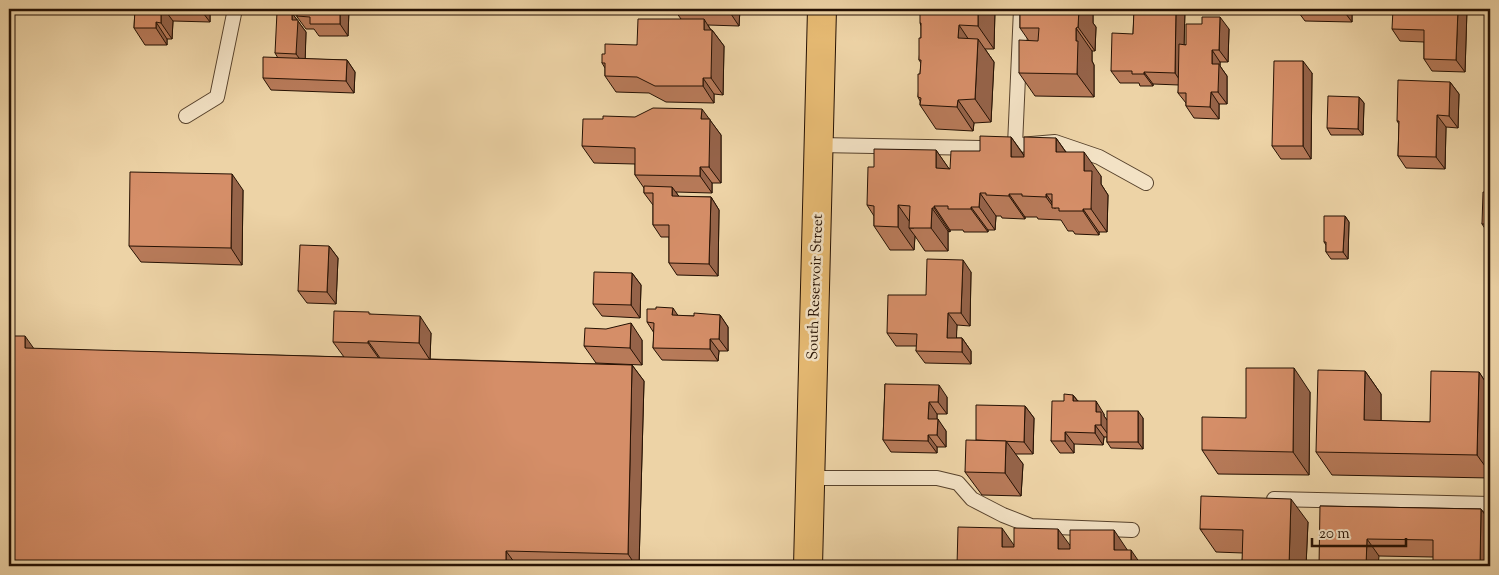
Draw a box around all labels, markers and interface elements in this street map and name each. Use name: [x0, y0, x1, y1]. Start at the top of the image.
street label: South Reservoir Street: [803, 214, 829, 360]
scale bar: [1312, 515, 1405, 547]
text: 20 m: [1319, 524, 1350, 545]

